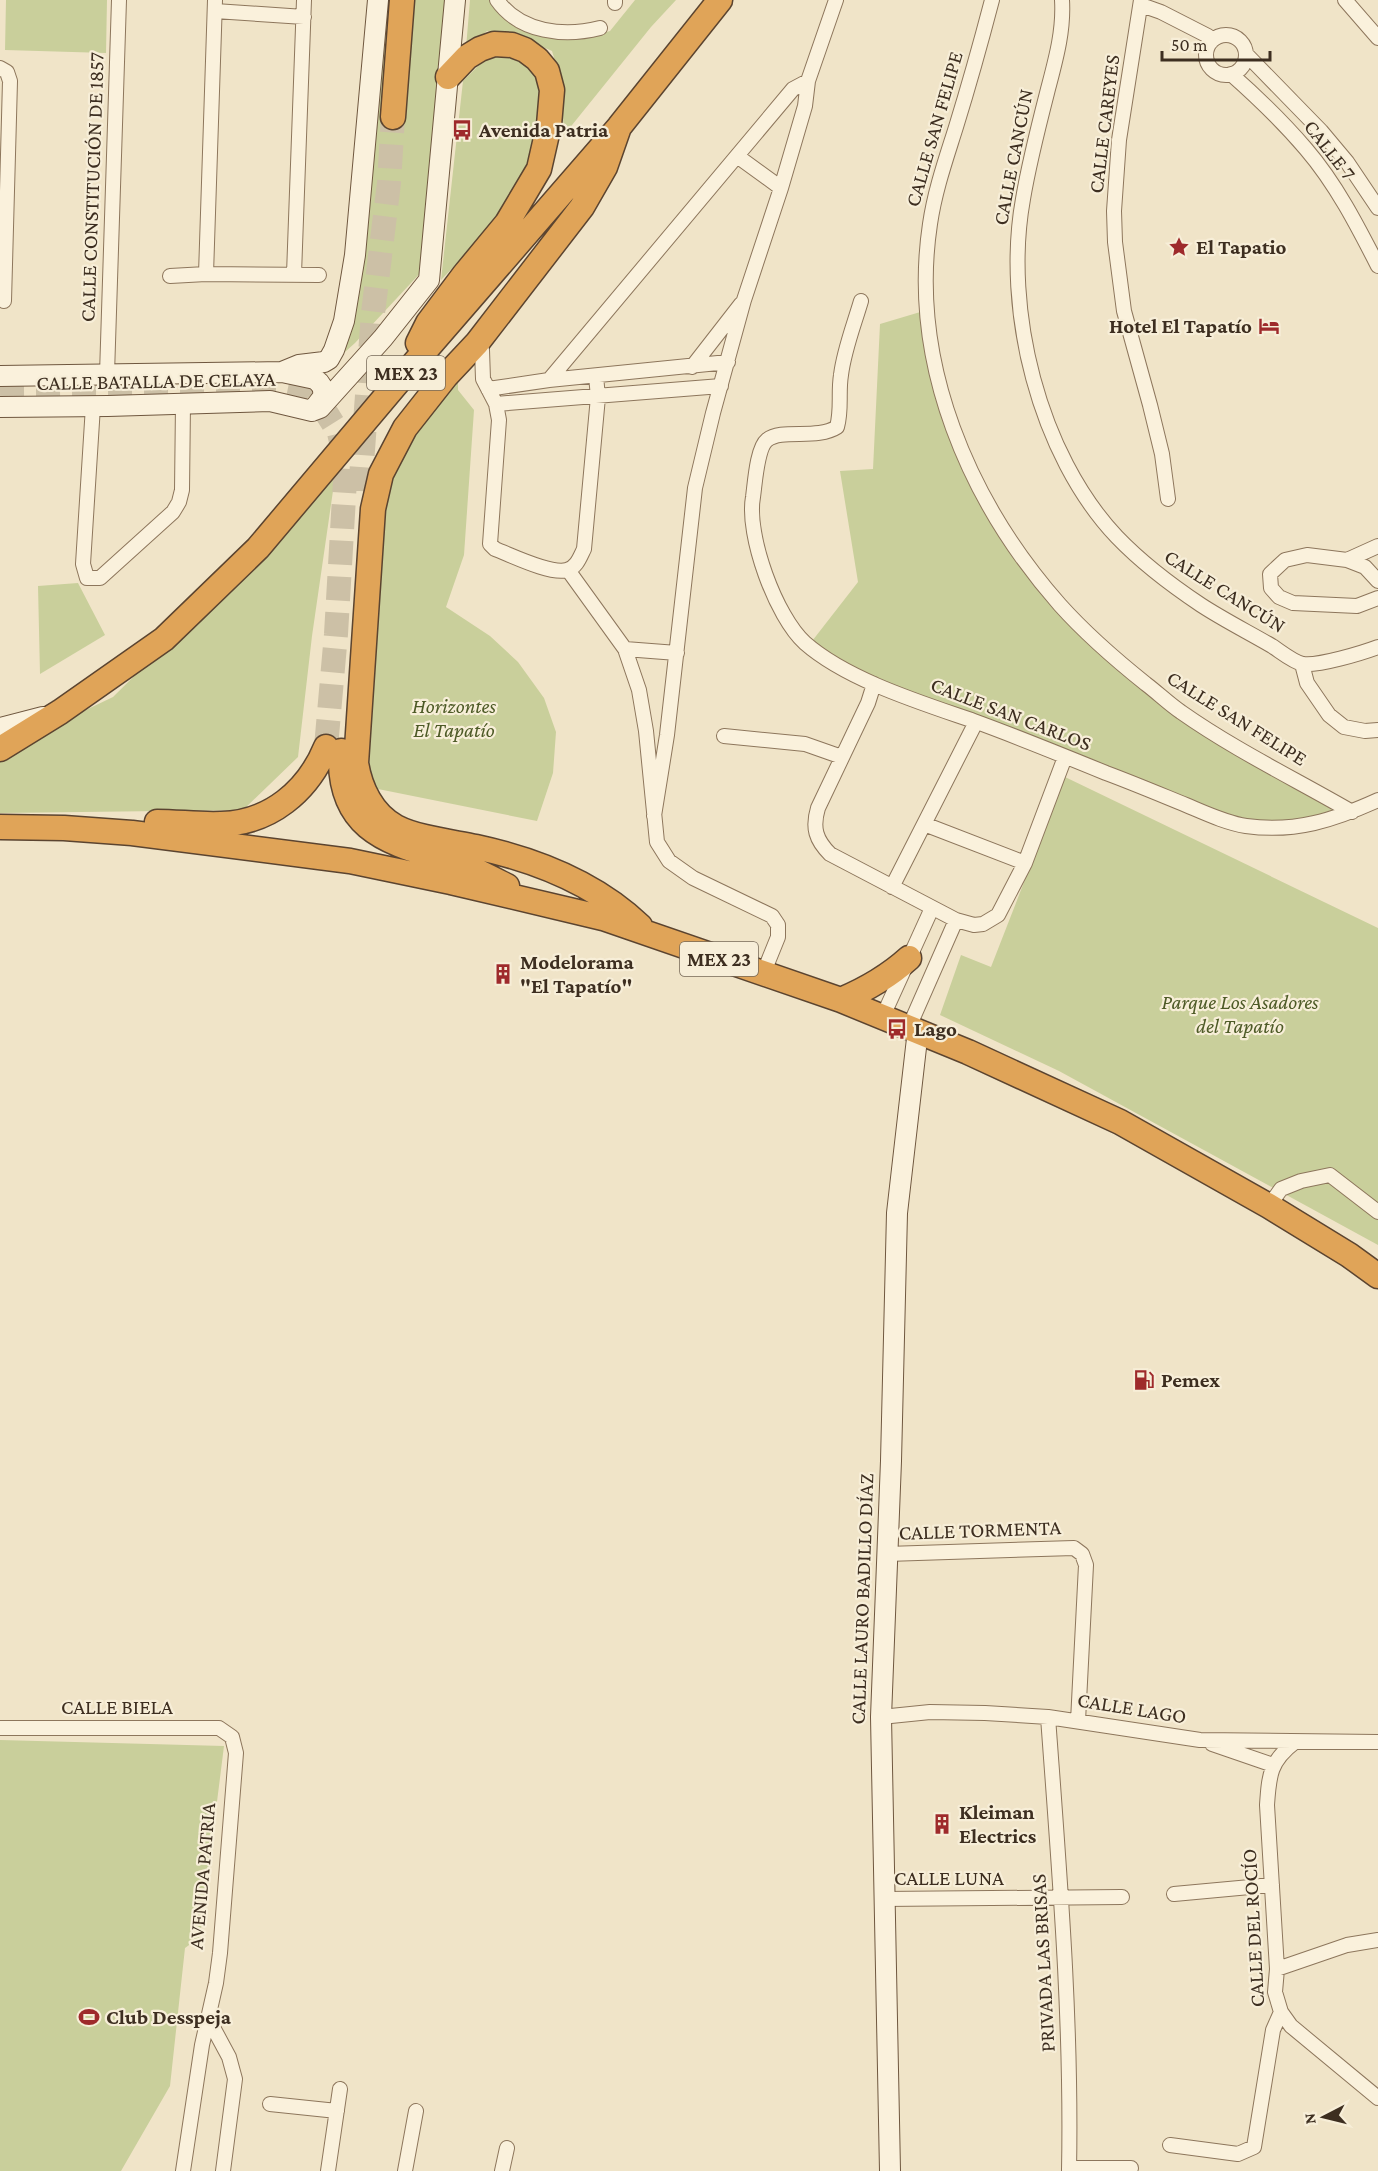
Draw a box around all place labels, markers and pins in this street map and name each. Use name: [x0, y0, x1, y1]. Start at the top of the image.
bus stop icon: Avenida Patria: [450, 118, 474, 142]
place label: Avenida Patria: [478, 118, 609, 142]
place icon: El Tapatio: [1167, 235, 1191, 259]
place label: El Tapatio: [1196, 235, 1287, 259]
place label: Hotel El Tapatío: [1109, 314, 1252, 338]
hotel icon: Hotel El Tapatío: [1257, 314, 1281, 338]
place label: Modelorama "El Tapatío": [520, 950, 635, 998]
building icon: Modelorama "El Tapatío": [491, 962, 515, 986]
bus stop icon: Lago: [885, 1017, 909, 1041]
place label: Lago: [914, 1017, 957, 1041]
fuel station icon: Pemex: [1132, 1368, 1156, 1392]
place label: Pemex: [1161, 1368, 1220, 1392]
place label: Kleiman Electrics: [959, 1800, 1037, 1848]
building icon: Kleiman Electrics: [930, 1812, 954, 1836]
sports icon: Club Desspeja: [77, 2005, 101, 2029]
place label: Club Desspeja: [106, 2005, 232, 2029]

